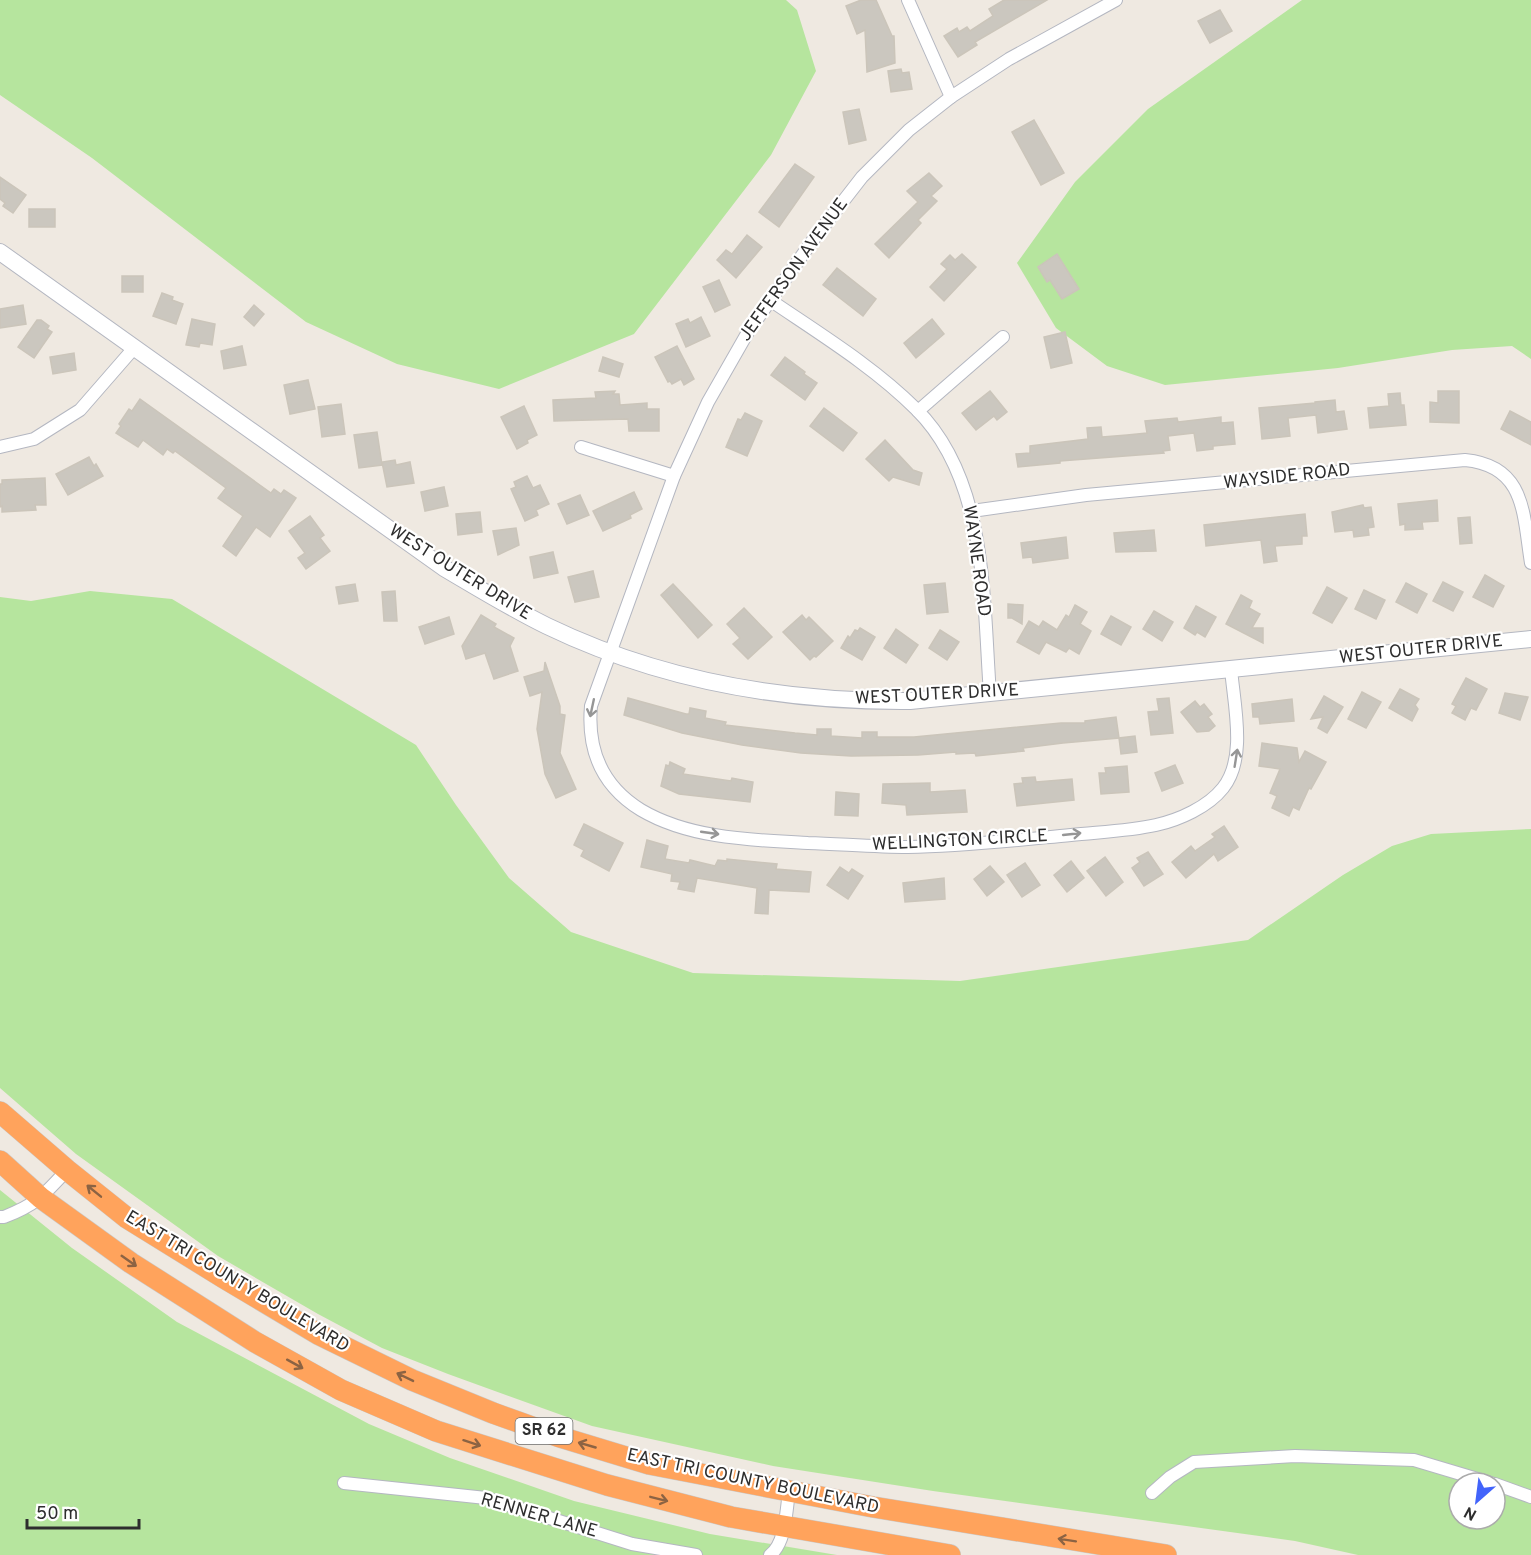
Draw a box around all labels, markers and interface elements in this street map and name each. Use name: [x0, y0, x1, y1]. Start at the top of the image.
street label: JEFFERSON AVENUE: [734, 194, 854, 346]
street label: WAYSIDE ROAD: [1222, 459, 1352, 495]
street label: WAYNE ROAD: [957, 504, 995, 618]
street label: WEST OUTER DRIVE: [384, 520, 536, 626]
street label: WEST OUTER DRIVE: [1338, 630, 1504, 670]
street label: WEST OUTER DRIVE: [854, 679, 1020, 711]
one-way arrow: [586, 698, 598, 717]
one-way arrow: [1230, 749, 1241, 769]
street label: WELLINGTON CIRCLE: [872, 825, 1048, 857]
one-way arrow: [700, 828, 720, 839]
one-way arrow: [1062, 829, 1081, 840]
one-way arrow: [86, 1185, 102, 1198]
street label: EAST TRI COUNTY BOULEVARD: [121, 1206, 353, 1358]
one-way arrow: [120, 1255, 137, 1267]
one-way arrow: [285, 1359, 303, 1370]
one-way arrow: [396, 1370, 414, 1382]
road number: SR 62: [516, 1418, 572, 1444]
one-way arrow: [462, 1438, 481, 1449]
one-way arrow: [578, 1439, 597, 1450]
street label: EAST TRI COUNTY BOULEVARD: [625, 1444, 881, 1520]
north arrow: [1447, 1471, 1507, 1531]
street label: RENNER LANE: [478, 1488, 600, 1544]
scale bar: [27, 1492, 140, 1530]
one-way arrow: [649, 1493, 668, 1505]
text: N: [1461, 1501, 1481, 1524]
text: 50 m: [36, 1503, 78, 1526]
one-way arrow: [1057, 1534, 1077, 1545]

